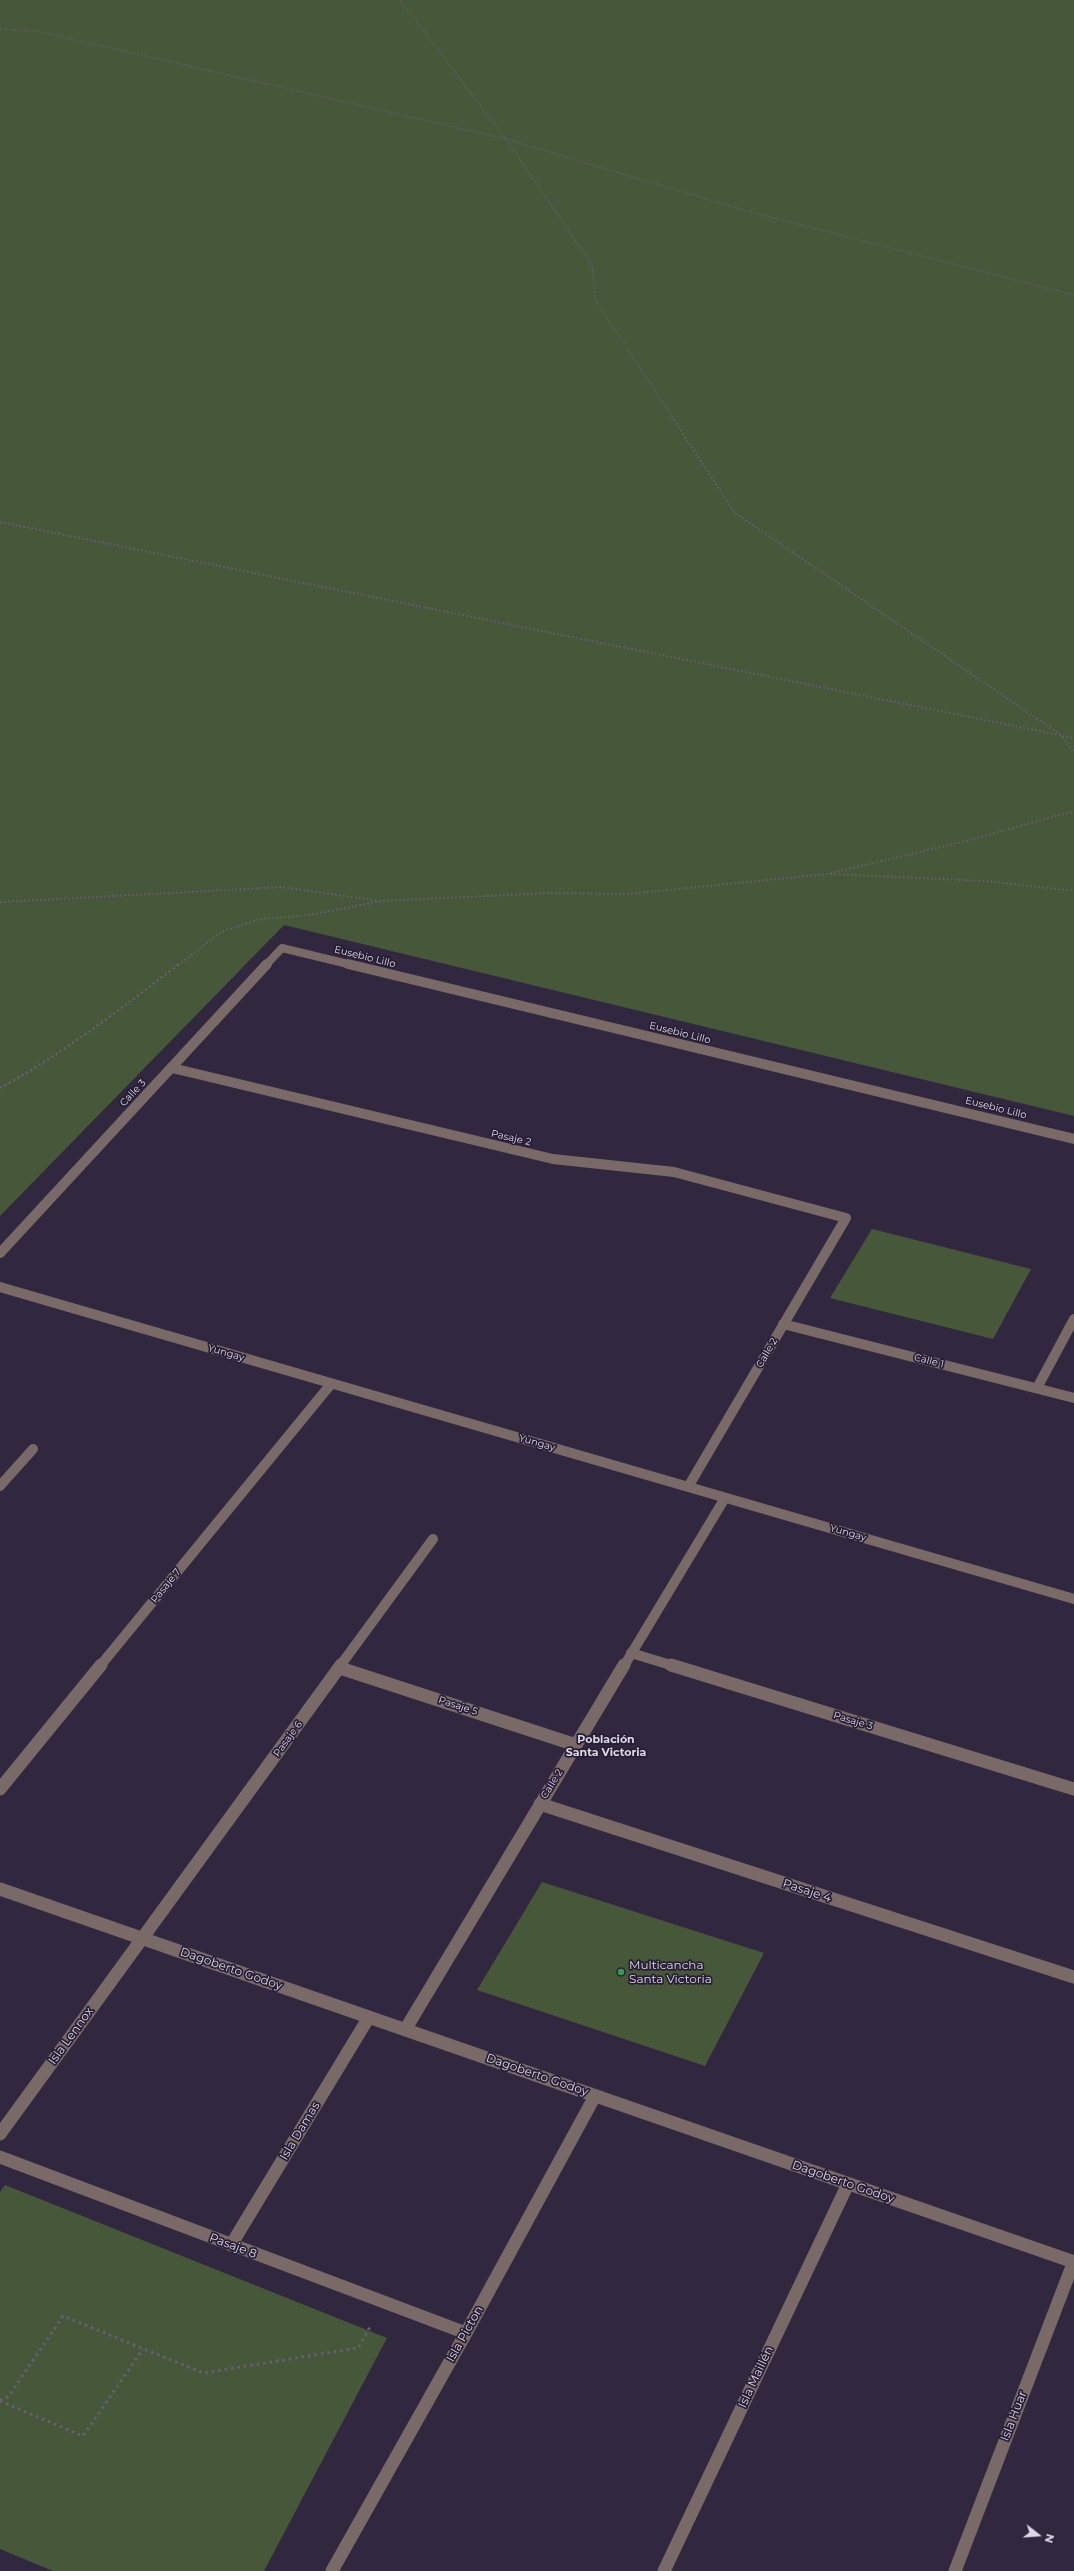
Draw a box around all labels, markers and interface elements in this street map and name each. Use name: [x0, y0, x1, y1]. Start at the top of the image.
street label: Eusebio Lillo: [333, 944, 397, 970]
street label: Eusebio Lillo: [648, 1020, 712, 1046]
street label: Calle 3: [117, 1077, 149, 1109]
street label: Eusebio Lillo: [964, 1095, 1028, 1121]
street label: Pasaje 2: [490, 1128, 532, 1148]
street label: Calle 2: [754, 1336, 780, 1370]
street label: Yungay: [206, 1342, 246, 1364]
street label: Calle 1: [913, 1351, 945, 1371]
street label: Yungay: [517, 1432, 557, 1454]
street label: Yungay: [828, 1522, 868, 1544]
street label: Pasaje 7: [148, 1566, 184, 1606]
street label: Pasaje 5: [437, 1694, 479, 1718]
street label: Pasaje 3: [832, 1709, 874, 1733]
street label: Pasaje 6: [271, 1719, 305, 1759]
district label: Población Santa Victoria: [566, 1733, 646, 1759]
street label: Calle 2: [538, 1767, 566, 1801]
street label: Pasaje 4: [781, 1876, 833, 1906]
street label: Dagoberto Godoy: [178, 1945, 284, 1993]
place label: Multicancha Santa Victoria: [629, 1958, 712, 1986]
marker: Multicancha Santa Victoria: [616, 1967, 626, 1977]
street label: Isla Lennox: [45, 2005, 97, 2067]
street label: Dagoberto Godoy: [484, 2051, 590, 2099]
street label: Isla Damas: [277, 2099, 323, 2163]
street label: Dagoberto Godoy: [790, 2158, 896, 2206]
street label: Pasaje 8: [207, 2230, 259, 2262]
street label: Isla Picton: [444, 2303, 486, 2365]
street label: Isla Maillén: [735, 2344, 777, 2410]
street label: Isla Huar: [998, 2389, 1030, 2443]
north arrow: [1018, 2515, 1058, 2555]
text: N: [1041, 2532, 1057, 2545]

